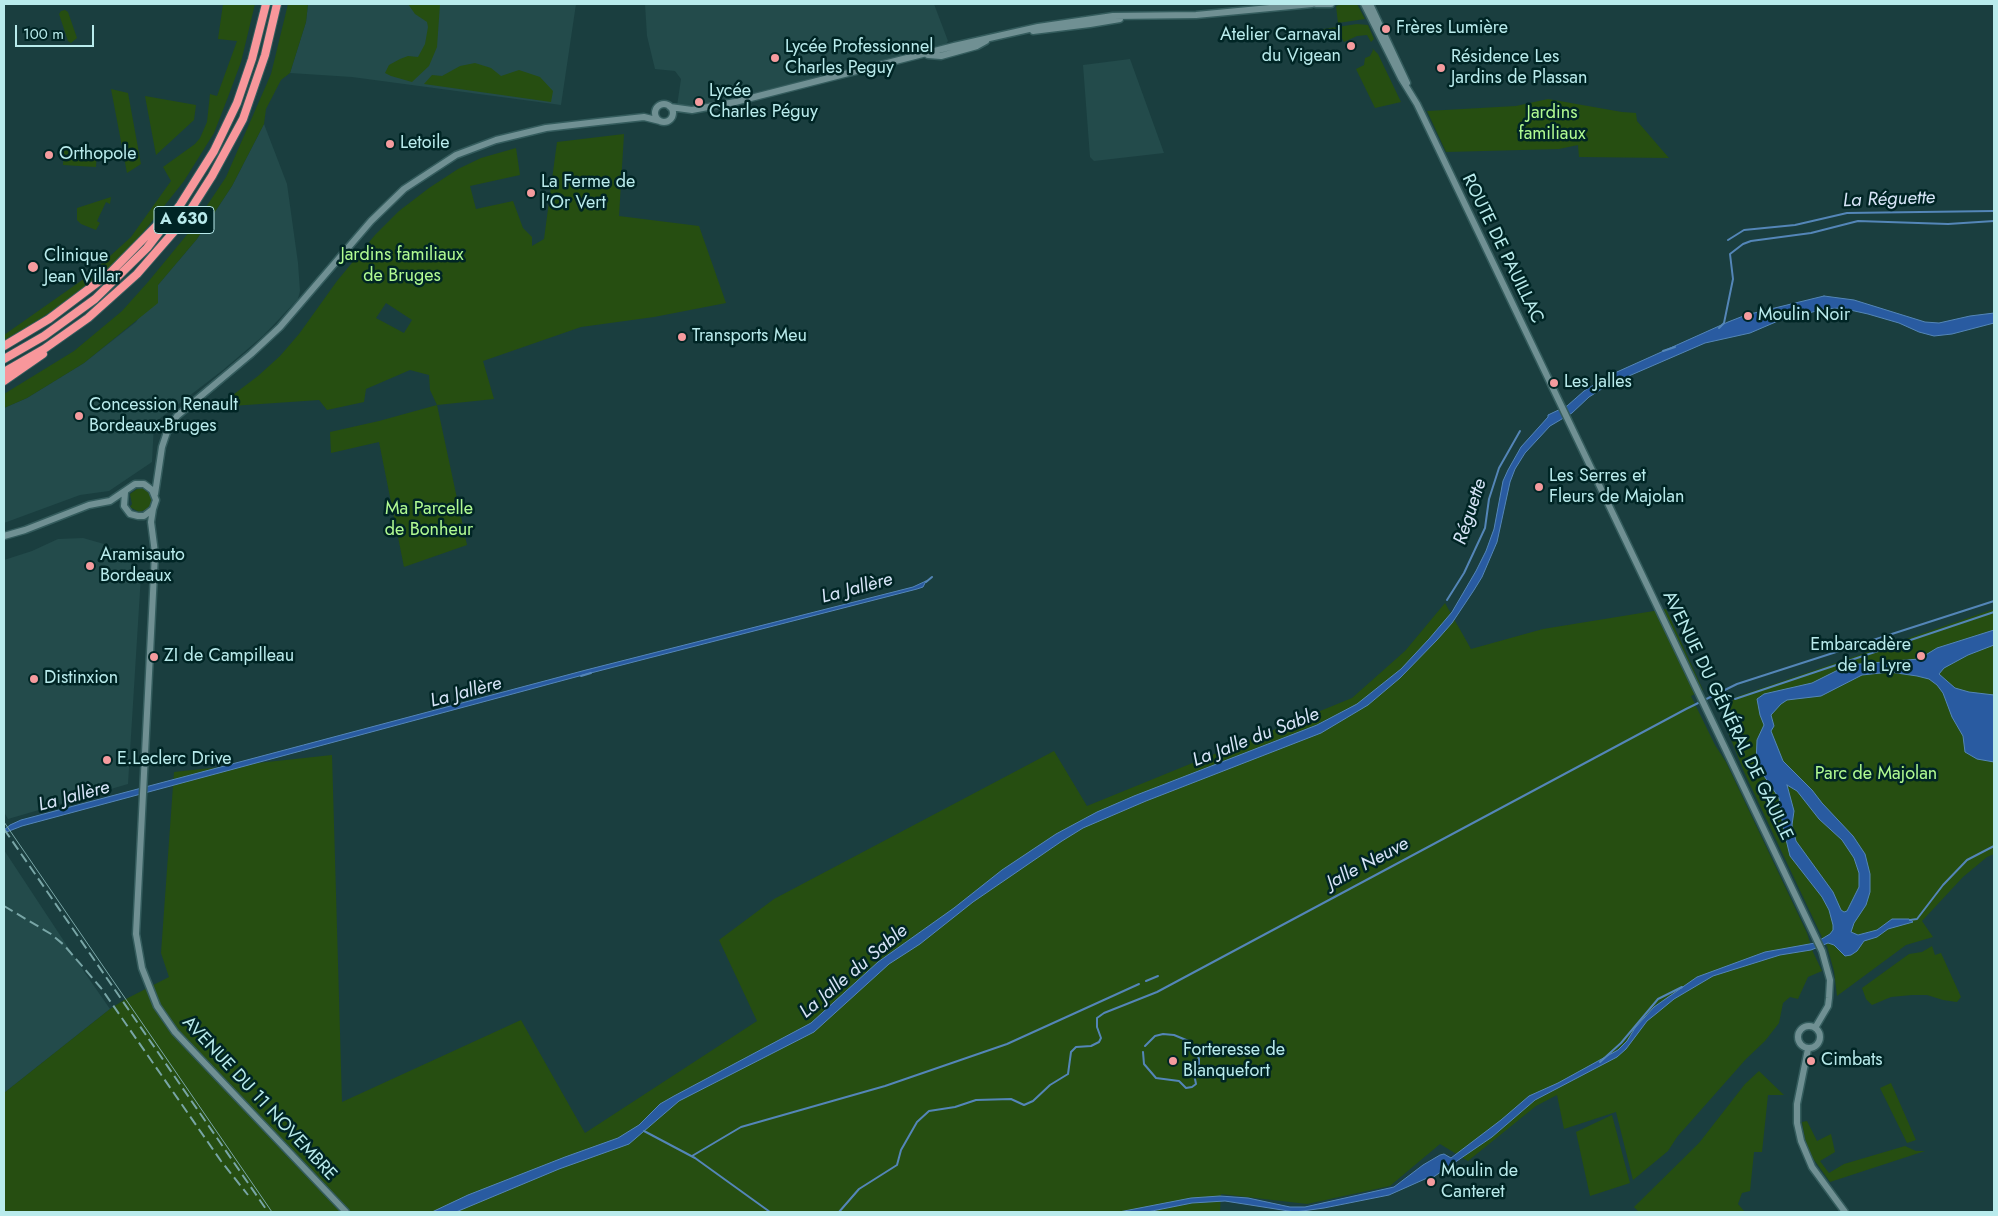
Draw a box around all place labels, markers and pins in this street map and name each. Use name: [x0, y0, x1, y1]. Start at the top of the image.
place label: Frères Lumière: [1396, 18, 1508, 40]
marker: Frères Lumière: [1380, 23, 1392, 35]
place label: Atelier Carnaval du Vigean: [1220, 25, 1341, 68]
place label: Lycée Professionnel Charles Peguy: [785, 37, 933, 80]
marker: Atelier Carnaval du Vigean: [1345, 40, 1357, 52]
place label: Résidence Les Jardins de Plassan: [1451, 47, 1587, 90]
marker: Lycée Professionnel Charles Peguy: [769, 52, 781, 64]
marker: Résidence Les Jardins de Plassan: [1435, 62, 1447, 74]
place label: Lycée Charles Péguy: [709, 81, 818, 124]
marker: Lycée Charles Péguy: [693, 96, 705, 108]
place label: Letoile: [400, 133, 450, 155]
marker: Letoile: [384, 138, 396, 150]
place label: Orthopole: [59, 144, 136, 166]
marker: Orthopole: [43, 149, 55, 161]
place label: La Ferme de l'Or Vert: [541, 172, 635, 214]
marker: La Ferme de l'Or Vert: [525, 187, 537, 199]
place label: Clinique Jean Villar: [44, 246, 121, 288]
marker: Clinique Jean Villar: [26, 260, 40, 274]
place label: Moulin Noir: [1758, 305, 1850, 327]
marker: Moulin Noir: [1742, 310, 1754, 322]
place label: Transports Meu: [692, 326, 807, 348]
marker: Transports Meu: [676, 331, 688, 343]
place label: Les Jalles: [1564, 372, 1632, 394]
marker: Les Jalles: [1548, 377, 1560, 389]
place label: Concession Renault Bordeaux-Bruges: [89, 395, 238, 438]
marker: Concession Renault Bordeaux-Bruges: [73, 410, 85, 422]
place label: Les Serres et Fleurs de Majolan: [1549, 466, 1684, 508]
marker: Les Serres et Fleurs de Majolan: [1533, 481, 1545, 493]
place label: Aramisauto Bordeaux: [100, 545, 185, 588]
marker: Aramisauto Bordeaux: [84, 560, 96, 572]
place label: Embarcadère de la Lyre: [1810, 635, 1911, 678]
place label: ZI de Campilleau: [164, 646, 294, 668]
marker: Embarcadère de la Lyre: [1915, 650, 1927, 662]
marker: ZI de Campilleau: [148, 651, 160, 663]
place label: Distinxion: [44, 668, 118, 690]
marker: Distinxion: [28, 673, 40, 685]
place label: E.Leclerc Drive: [117, 749, 232, 771]
marker: E.Leclerc Drive: [101, 754, 113, 766]
place label: Forteresse de Blanquefort: [1183, 1040, 1285, 1082]
place label: Cimbats: [1821, 1050, 1883, 1072]
marker: Forteresse de Blanquefort: [1167, 1055, 1179, 1067]
marker: Cimbats: [1805, 1055, 1817, 1067]
place label: Moulin de Canteret: [1441, 1161, 1518, 1204]
marker: Moulin de Canteret: [1425, 1176, 1437, 1188]

